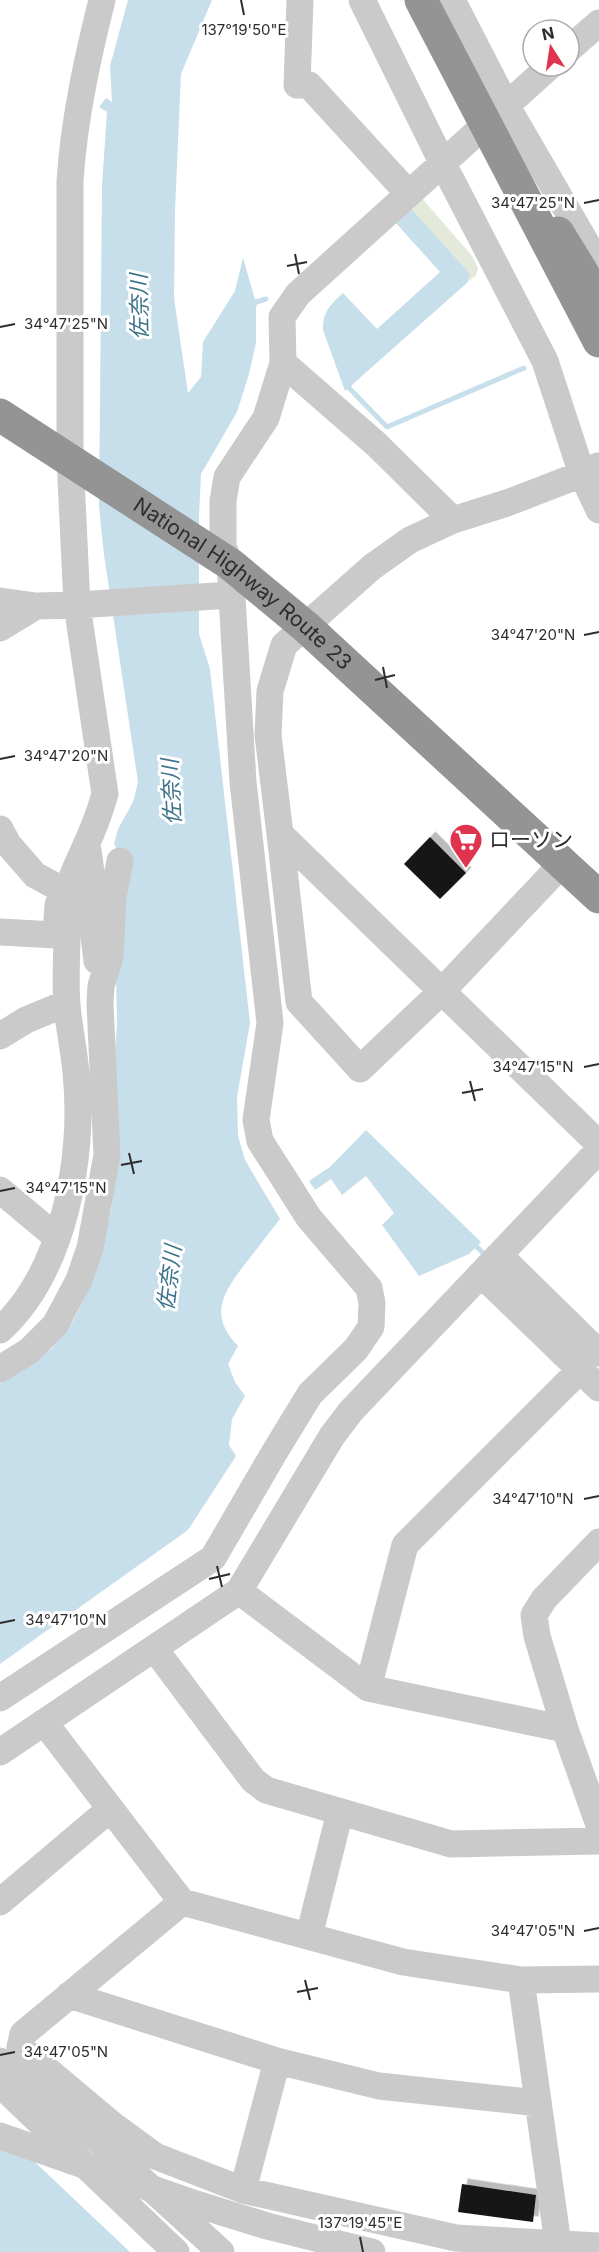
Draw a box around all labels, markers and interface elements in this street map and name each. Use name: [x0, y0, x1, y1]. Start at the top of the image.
north arrow: [521, 18, 581, 78]
text: 137°19'50"E: [201, 20, 287, 39]
text: N: [540, 22, 556, 44]
text: 34°47'25"N: [491, 193, 575, 212]
water label: 佐奈川: [125, 272, 153, 340]
text: 34°47'25"N: [24, 314, 108, 333]
street label: National Highway Route 23: [129, 492, 357, 675]
text: 34°47'20"N: [491, 625, 575, 644]
text: 34°47'20"N: [24, 746, 108, 765]
water label: 佐奈川: [156, 756, 186, 826]
supermarket icon: ローソン: [448, 822, 484, 869]
place label: ローソン: [489, 827, 573, 852]
text: 34°47'15"N: [493, 1057, 574, 1076]
text: 34°47'15"N: [26, 1178, 107, 1197]
water label: 佐奈川: [152, 1242, 186, 1312]
text: 34°47'10"N: [492, 1489, 574, 1508]
text: 34°47'10"N: [25, 1610, 107, 1629]
text: 34°47'05"N: [491, 1921, 575, 1940]
text: 34°47'05"N: [24, 2042, 108, 2061]
text: 137°19'45"E: [318, 2213, 402, 2232]

